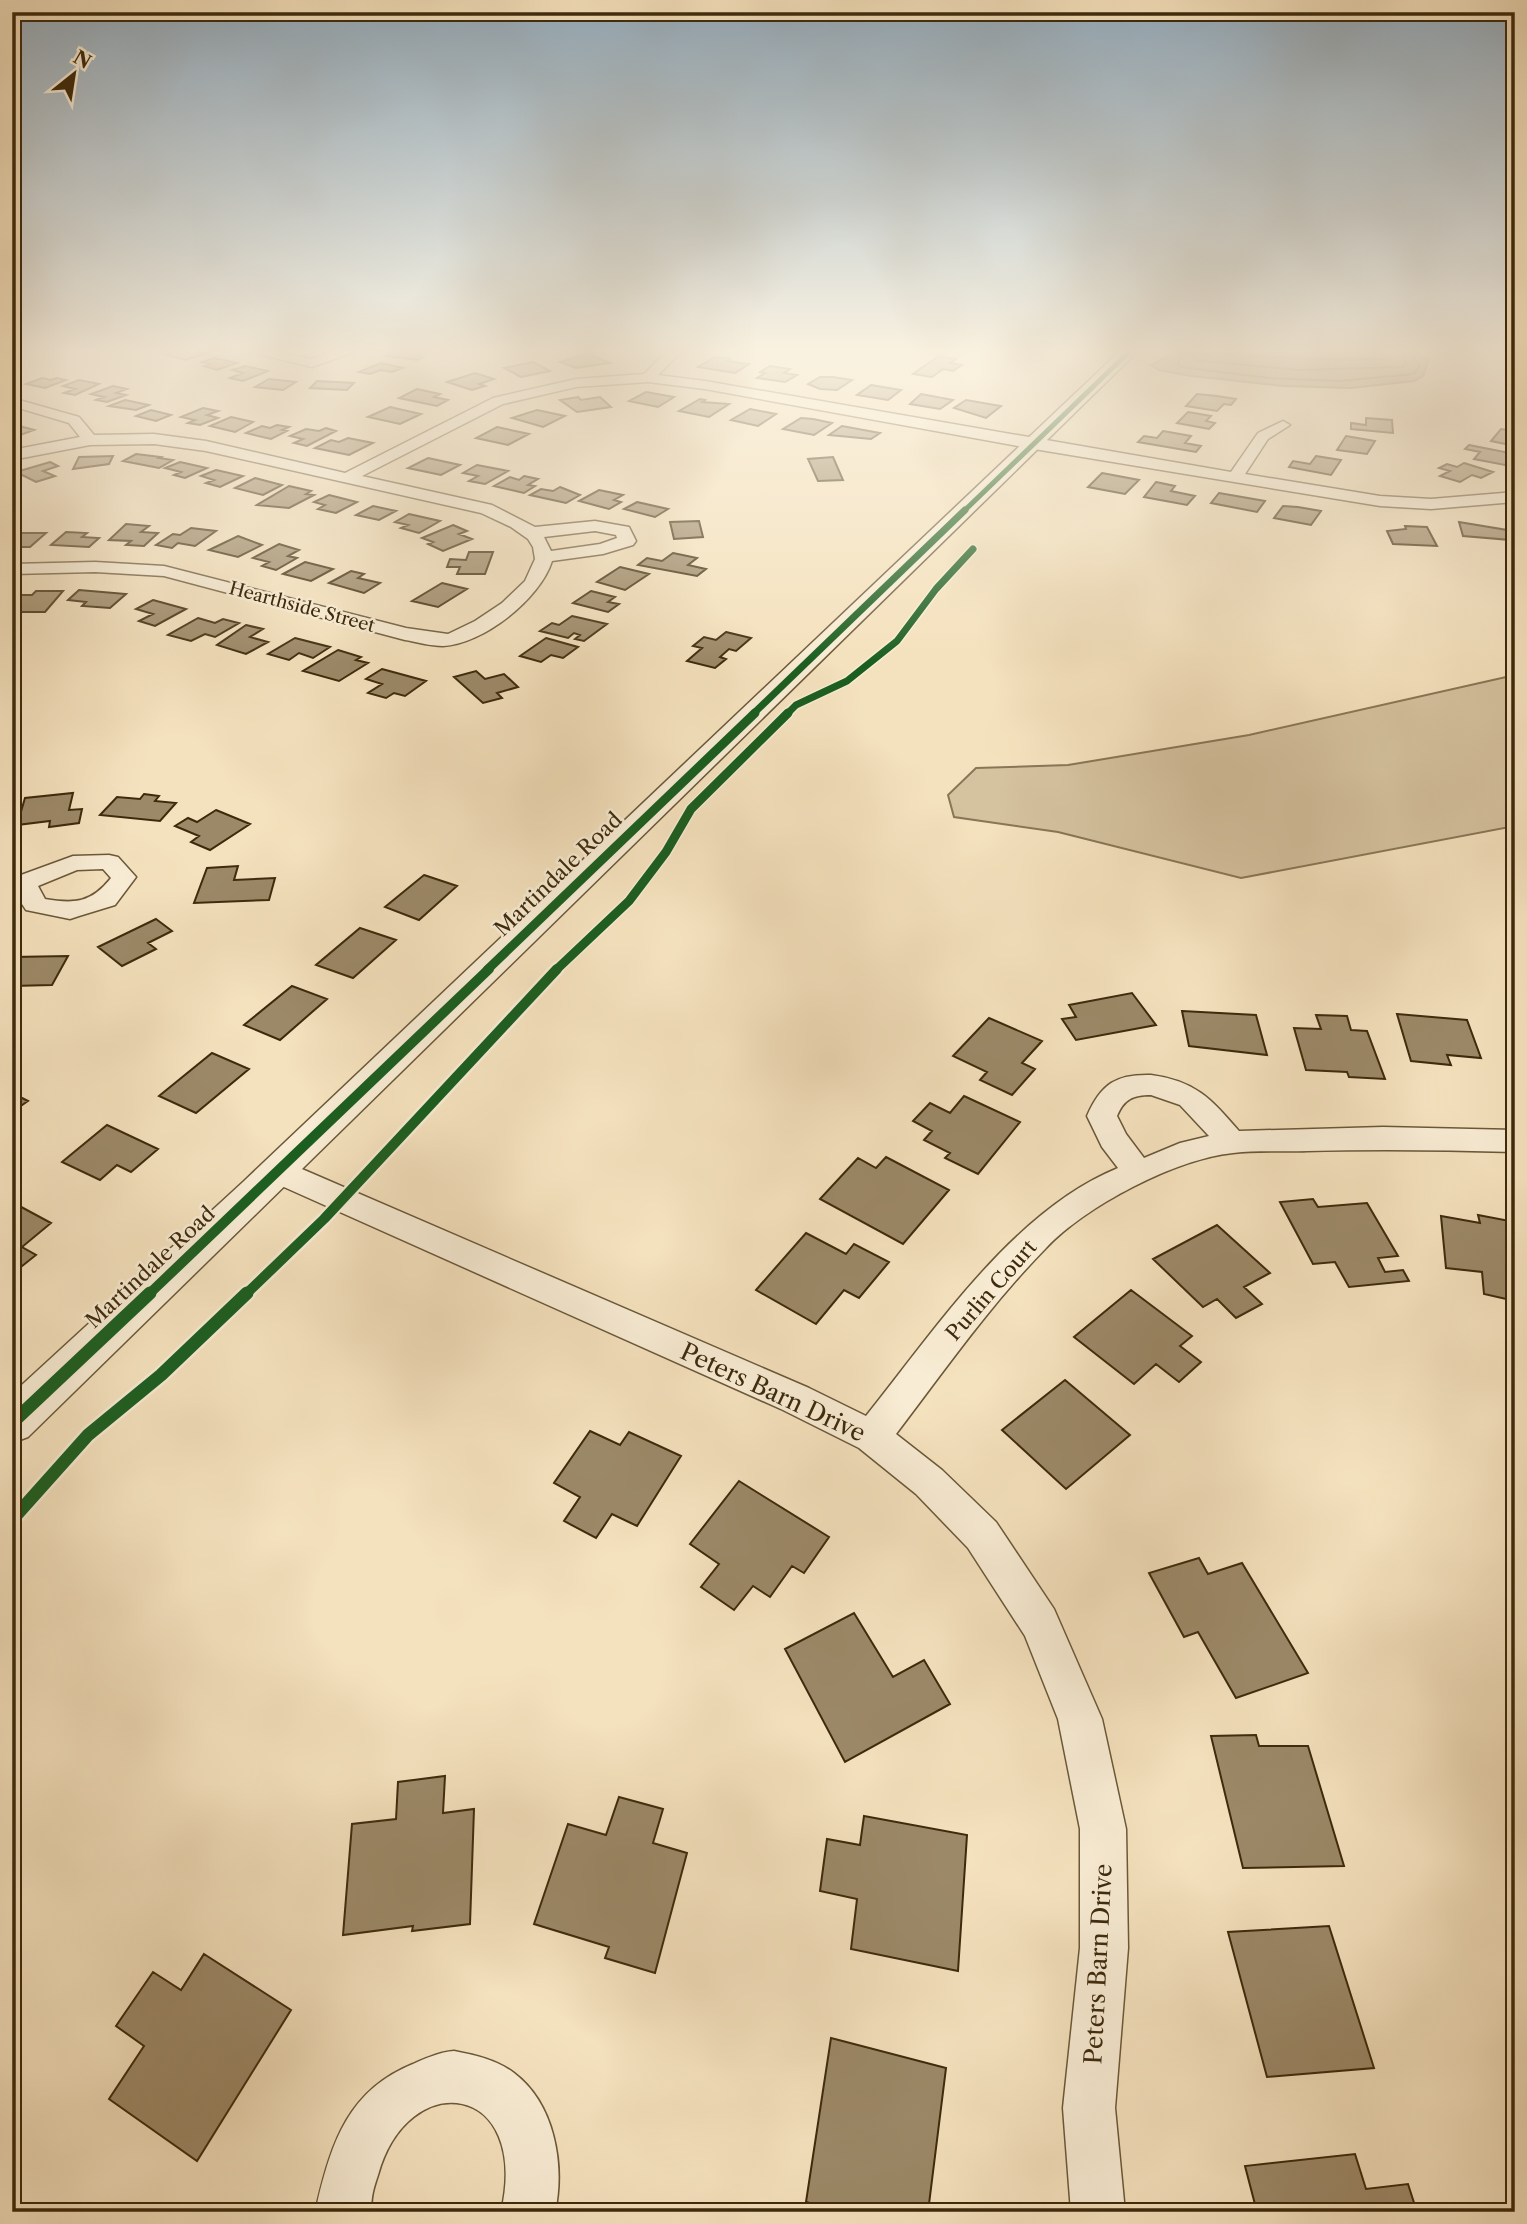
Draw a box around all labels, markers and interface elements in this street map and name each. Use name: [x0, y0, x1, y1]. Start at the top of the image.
north arrow: [38, 38, 108, 108]
text: N: [69, 46, 95, 74]
street label: Hearthside Street: [227, 577, 378, 637]
street label: Martindale Road: [489, 807, 627, 941]
street label: Martindale Road: [80, 1201, 220, 1333]
street label: Purlin Court: [940, 1234, 1042, 1345]
street label: Peters Barn Drive: [676, 1336, 870, 1448]
street label: Peters Barn Drive: [1078, 1863, 1118, 2065]

